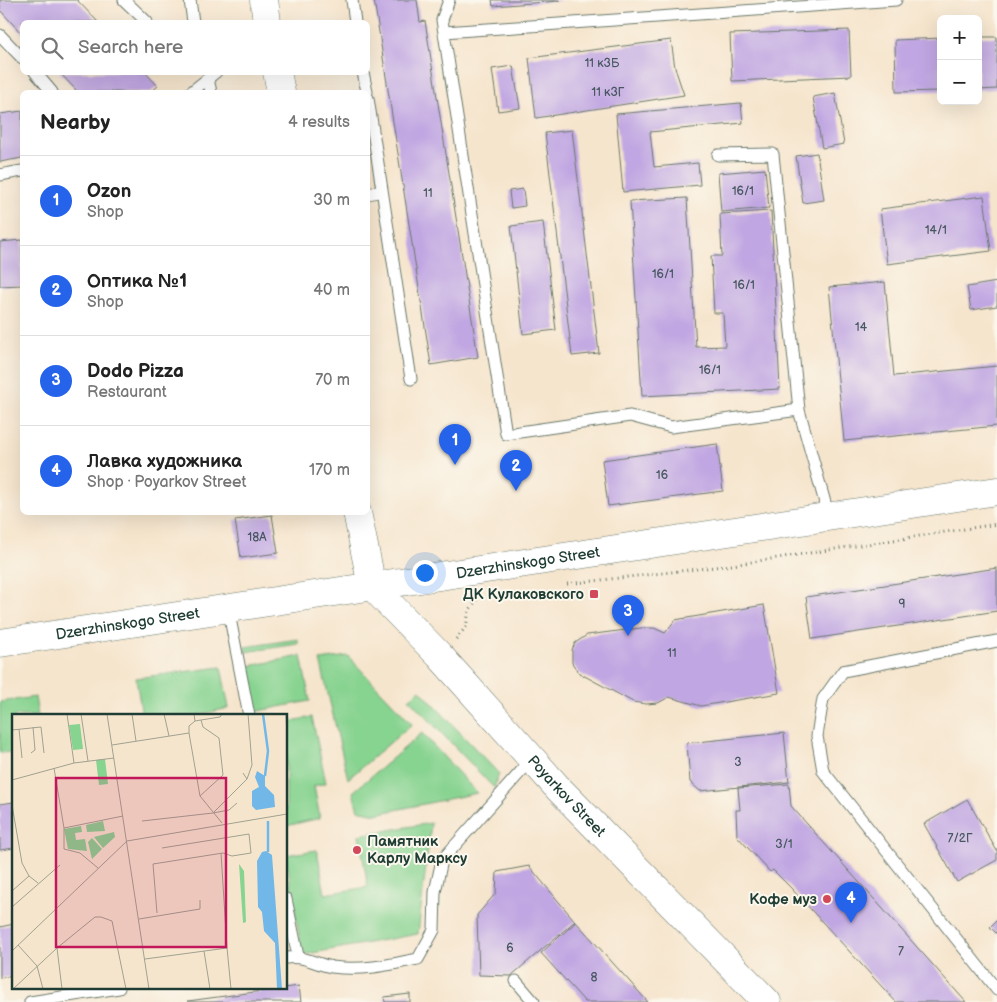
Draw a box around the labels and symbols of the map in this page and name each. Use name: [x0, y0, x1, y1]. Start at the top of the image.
house number: 11 к3Б: [585, 56, 620, 71]
house number: 11 к3Г: [592, 85, 625, 100]
house number: 16/1: [732, 184, 754, 199]
house number: 11: [423, 186, 433, 201]
house number: 14/1: [925, 223, 947, 238]
house number: 16/1: [652, 267, 674, 282]
house number: 16/1: [733, 278, 755, 293]
house number: 14: [855, 320, 868, 335]
house number: 16/1: [699, 363, 721, 378]
pin: 1: [439, 424, 471, 465]
pin: 2: [500, 450, 532, 491]
house number: 16: [656, 468, 668, 483]
house number: 18А: [248, 530, 267, 545]
street label: Dzerzhinskogo Street: [455, 542, 601, 583]
your location: [412, 560, 438, 586]
place label: ДК Кулаковского: [463, 585, 584, 604]
marker: ДК Кулаковского: [588, 588, 600, 600]
pin: 3: [612, 595, 644, 636]
house number: 9: [899, 597, 906, 612]
street label: Dzerzhinskogo Street: [54, 603, 201, 644]
house number: 11: [667, 646, 677, 661]
inset map: [12, 714, 288, 990]
street label: Poyarkov Street: [524, 751, 610, 841]
house number: 3: [734, 755, 742, 770]
house number: 7/2Г: [947, 831, 973, 846]
place label: Памятник Карлу Марксу: [367, 832, 468, 868]
house number: 3/1: [775, 837, 793, 852]
marker: Памятник Карлу Марксу: [351, 844, 363, 856]
pin: 4: [835, 882, 867, 923]
place label: Кофе муз: [749, 890, 817, 909]
marker: Кофе муз: [821, 893, 833, 905]
house number: 6: [506, 941, 514, 956]
house number: 7: [898, 944, 904, 959]
house number: 8: [591, 970, 598, 985]

